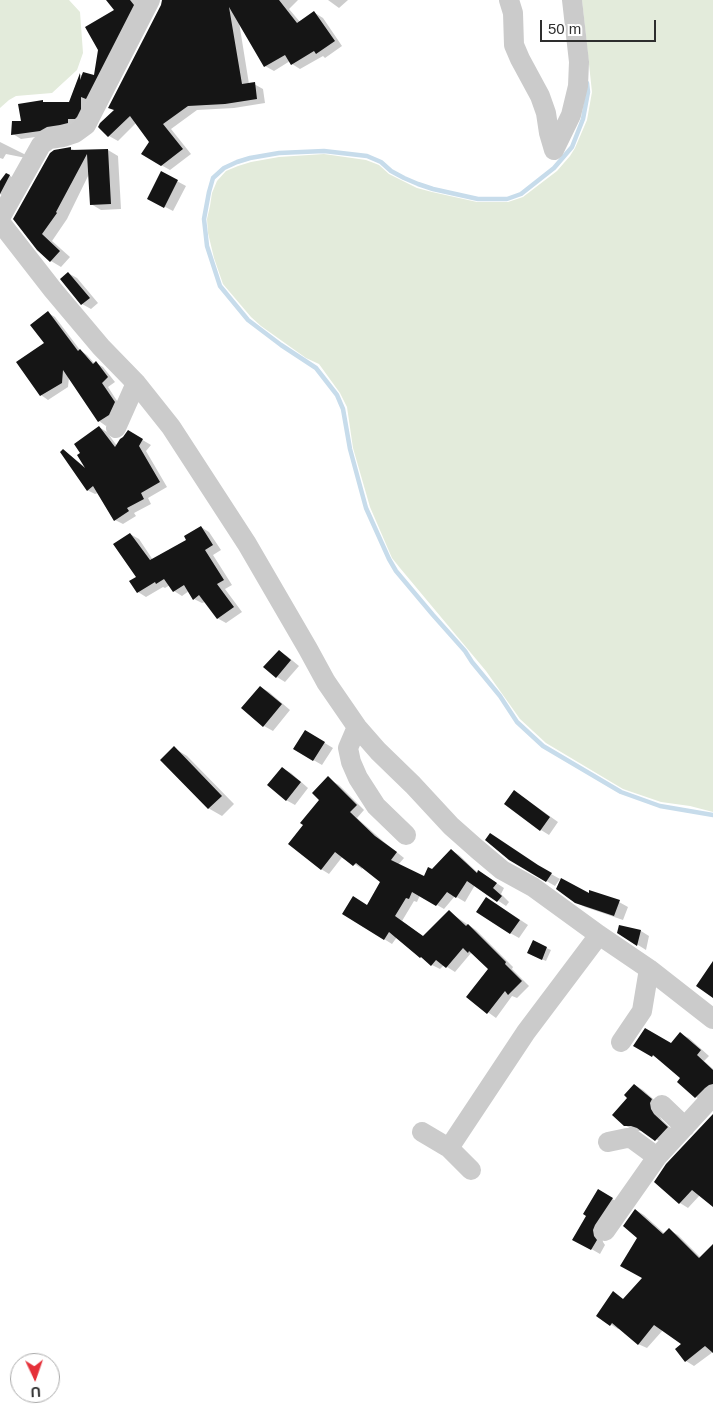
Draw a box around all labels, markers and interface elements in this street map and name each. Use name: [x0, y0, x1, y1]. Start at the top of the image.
scale bar: [543, 10, 659, 42]
text: 50 m: [548, 20, 581, 37]
north arrow: [10, 1353, 60, 1403]
text: U: [30, 1384, 41, 1400]

